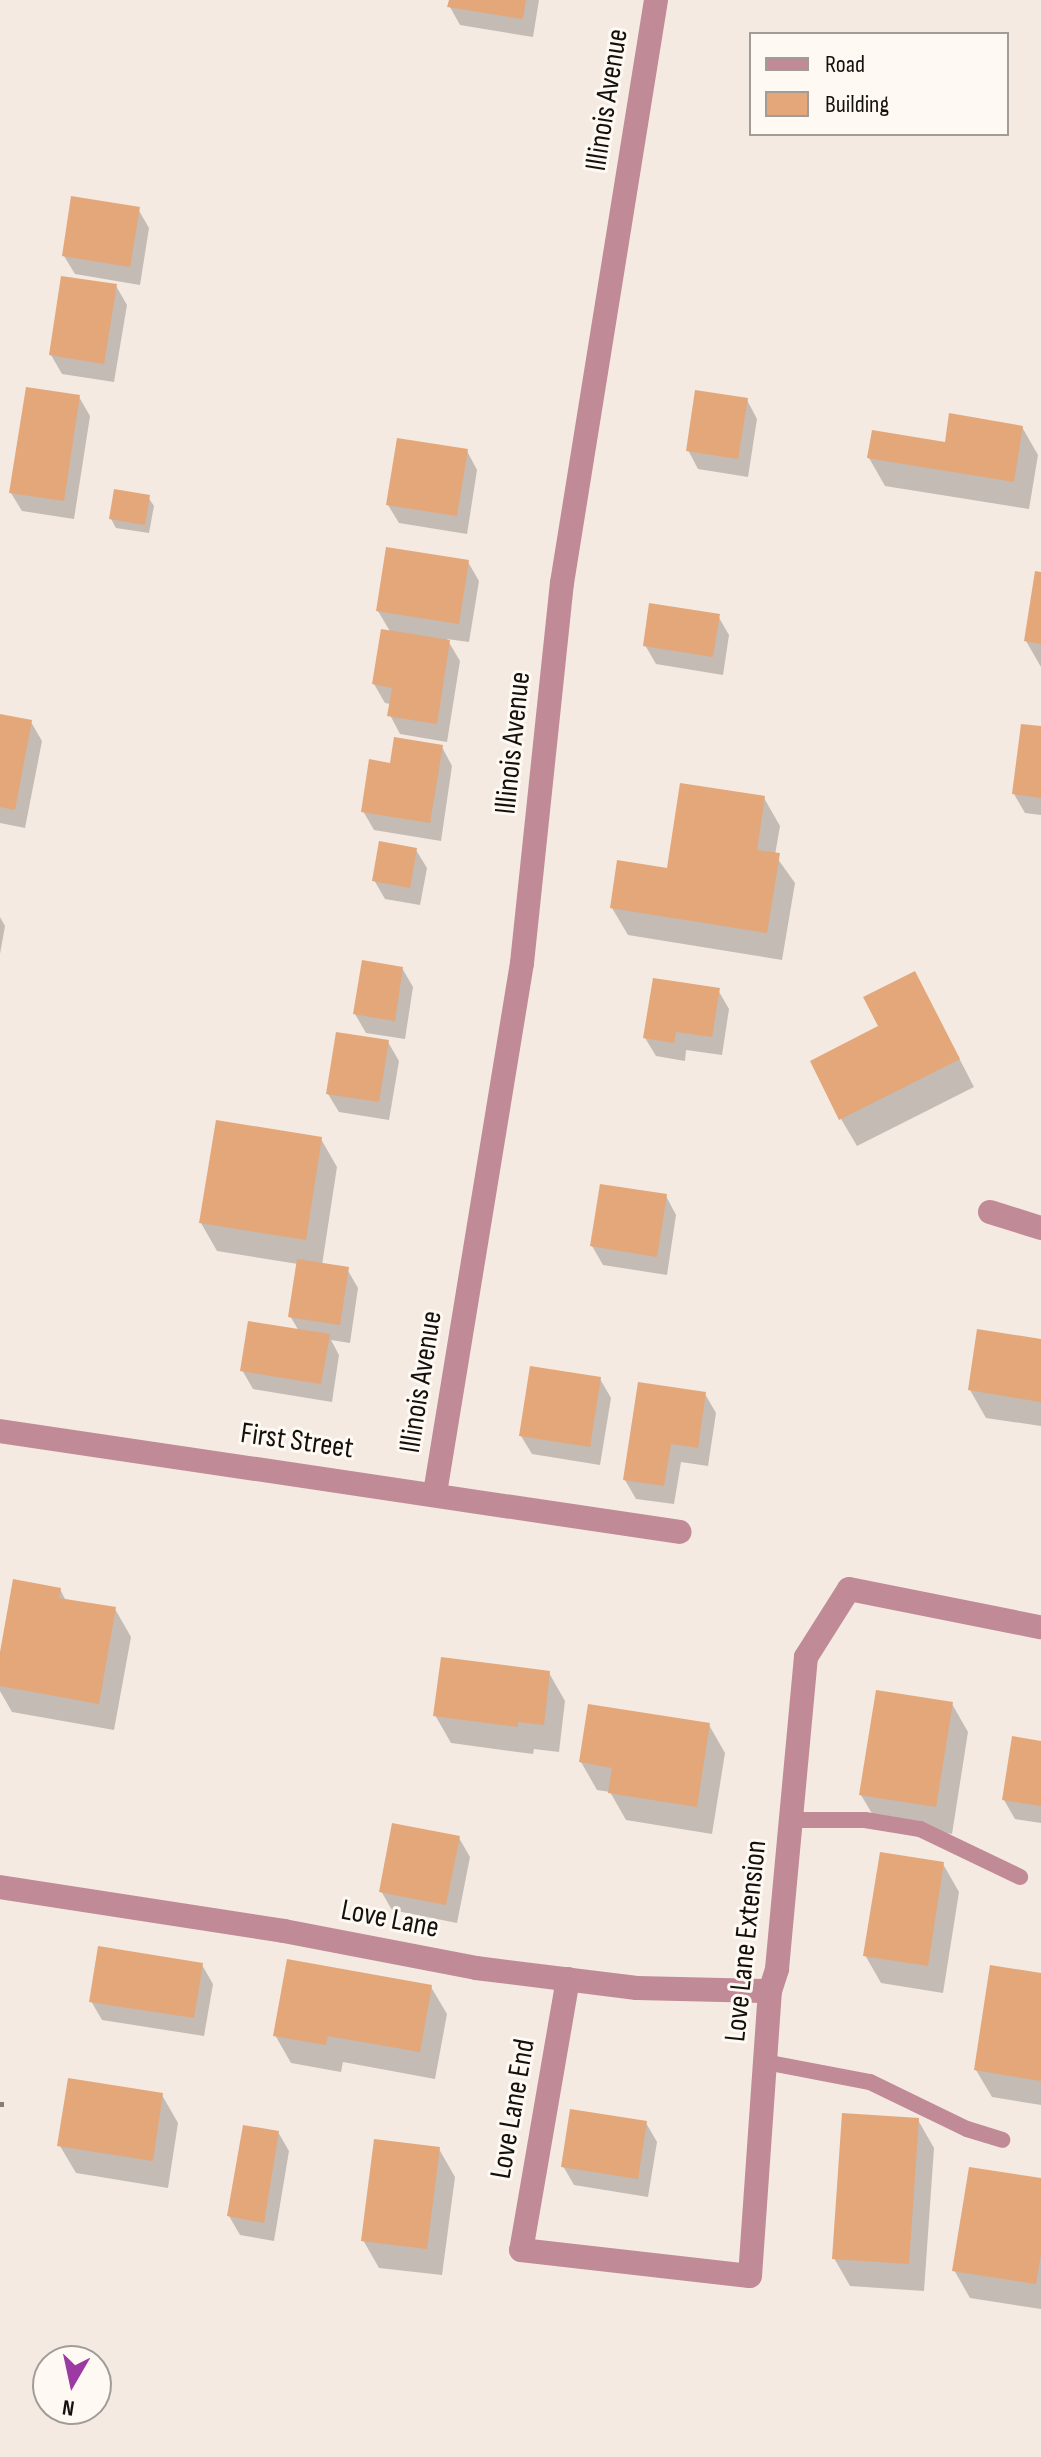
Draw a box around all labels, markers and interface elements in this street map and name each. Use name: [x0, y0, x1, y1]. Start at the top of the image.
street label: Illinois Avenue: [578, 26, 636, 174]
legend: [749, 32, 1009, 136]
text: Road: [825, 50, 865, 79]
text: Building: [825, 90, 889, 119]
street label: Illinois Avenue: [488, 670, 538, 816]
street label: Illinois Avenue: [392, 1308, 450, 1456]
street label: First Street: [238, 1415, 356, 1467]
street label: Love Lane Extension: [718, 1838, 774, 2044]
street label: Love Lane: [338, 1892, 442, 1946]
street label: Love Lane End: [483, 2036, 543, 2182]
north arrow: [32, 2345, 112, 2425]
text: N: [61, 2393, 76, 2421]

